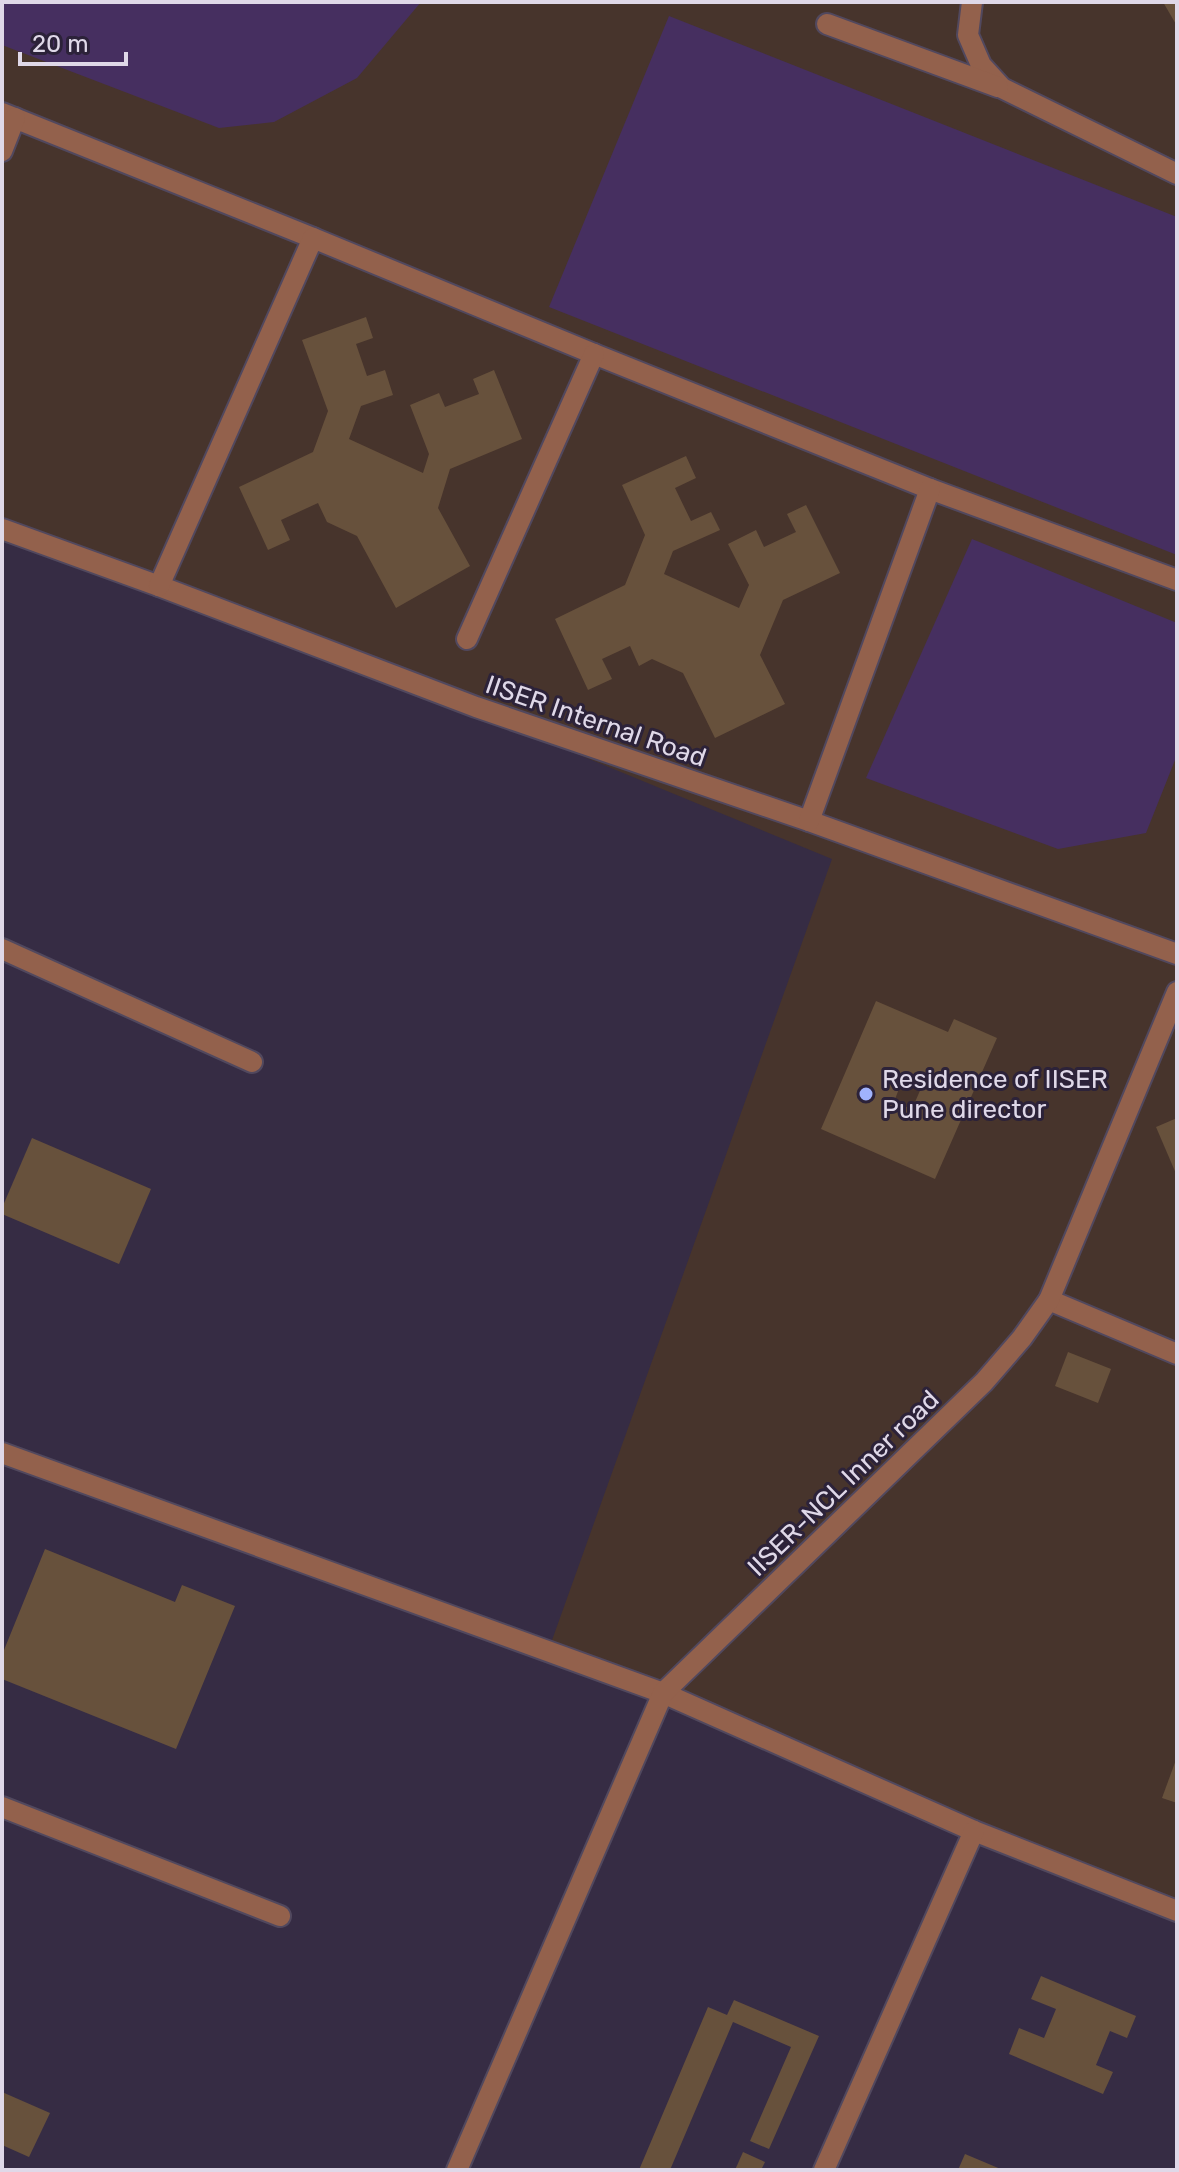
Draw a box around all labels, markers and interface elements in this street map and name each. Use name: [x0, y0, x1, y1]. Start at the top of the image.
scale bar: [20, 16, 126, 66]
text: 20 m: [32, 30, 89, 58]
street label: IISER Internal Road: [481, 669, 710, 774]
place label: Residence of IISER Pune director: [882, 1064, 1108, 1125]
marker: Residence of IISER Pune director: [857, 1085, 875, 1103]
street label: IISER-NCL Inner road: [741, 1384, 945, 1583]

